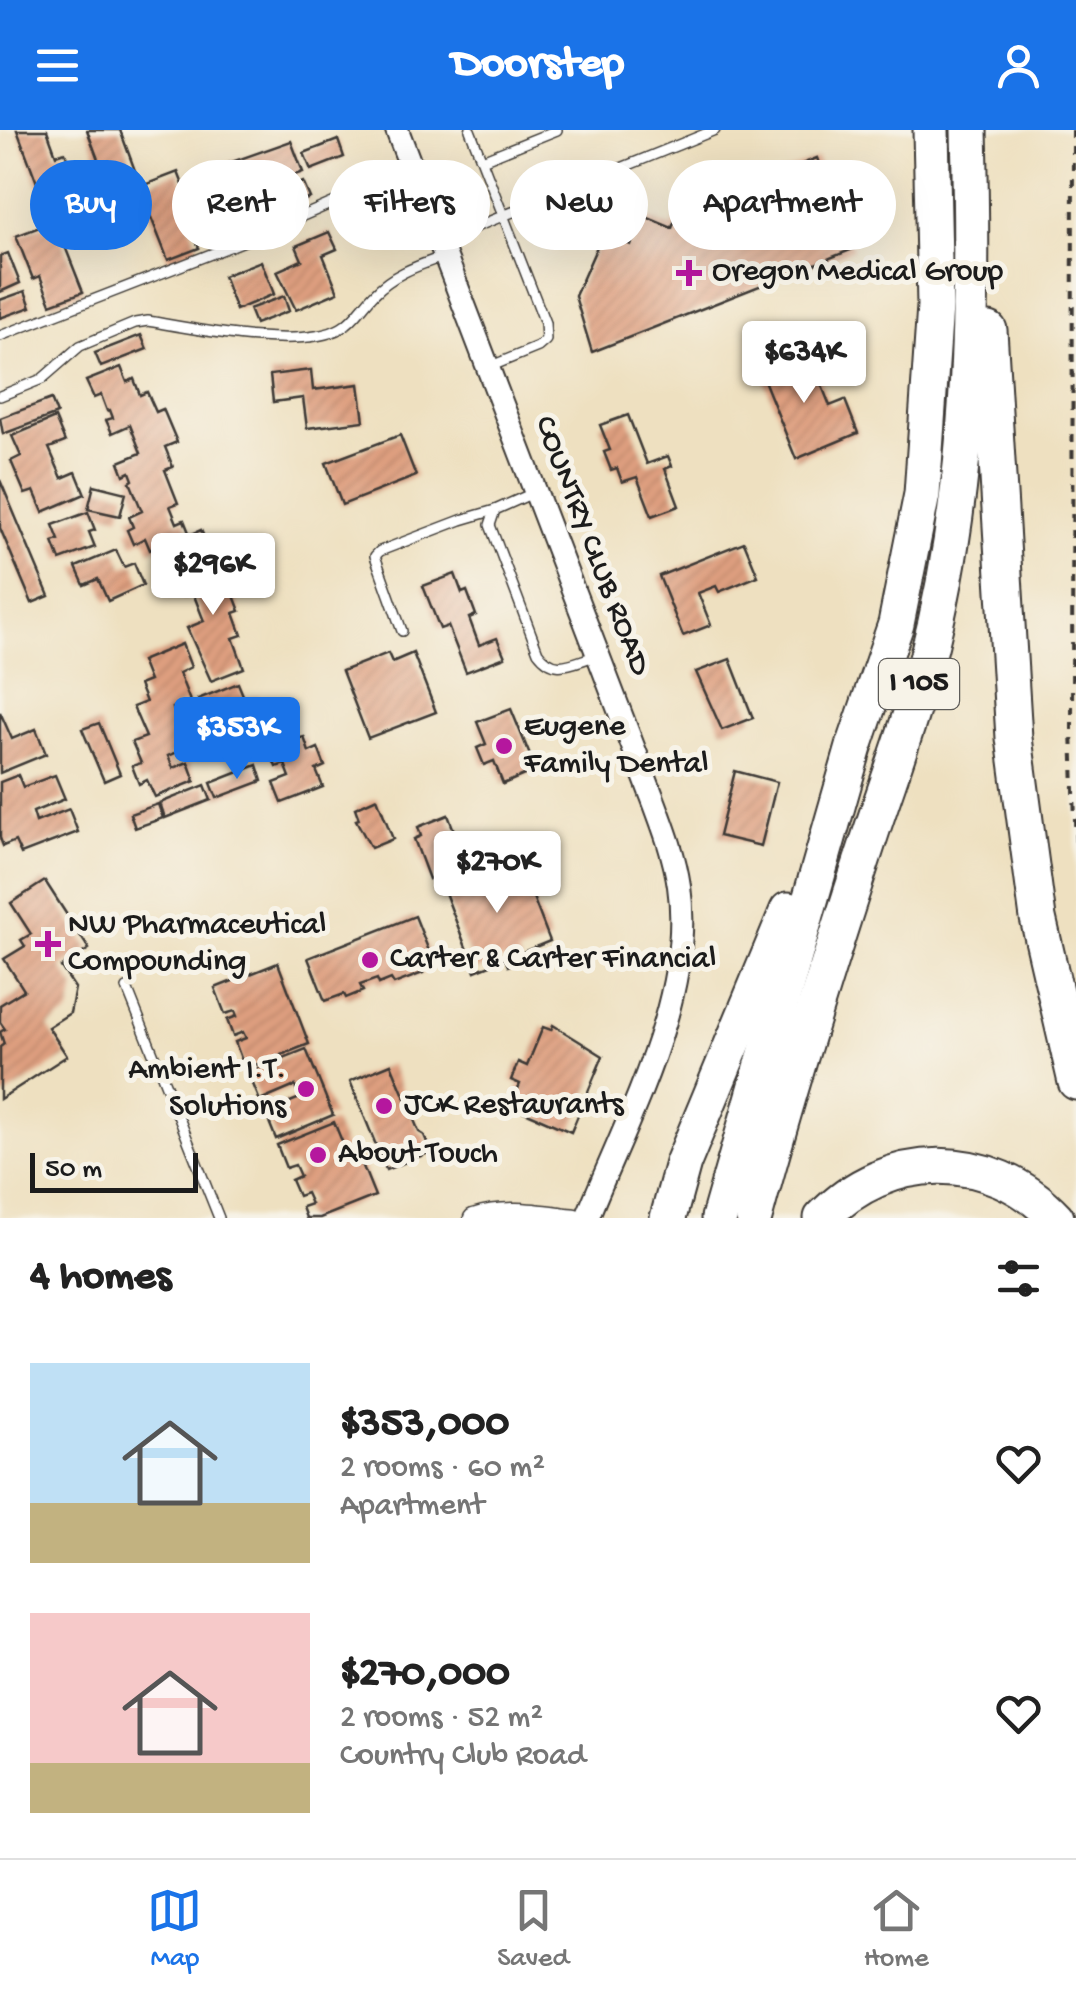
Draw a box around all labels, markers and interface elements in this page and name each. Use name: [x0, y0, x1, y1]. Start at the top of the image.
icon: menu: [30, 38, 85, 93]
icon: person: [991, 38, 1046, 93]
text: Doorstep: [452, 39, 624, 92]
chip: Buy: [30, 160, 152, 250]
chip: Rent: [172, 160, 309, 250]
chip: Filters: [329, 160, 490, 250]
chip: New: [510, 160, 648, 250]
chip: Apartment: [668, 160, 896, 250]
place label: Oregon Medical Group: [712, 254, 1004, 292]
marker: Oregon Medical Group: [676, 260, 702, 286]
pin: $634K: [734, 321, 874, 406]
text: $634K: [764, 334, 844, 372]
street label: COUNTRY CLUB ROAD: [524, 411, 658, 681]
pin: $296K: [143, 533, 283, 618]
text: $296K: [173, 546, 253, 584]
road number: I 105: [879, 659, 959, 709]
pin: $353K: [167, 697, 307, 782]
place label: Eugene Family Dental: [523, 709, 709, 784]
text: $353K: [196, 710, 278, 748]
marker: Eugene Family Dental: [493, 735, 515, 757]
pin: $270K: [427, 831, 567, 916]
text: $270K: [456, 844, 538, 882]
place label: NW Pharmaceutical Compounding: [68, 907, 326, 982]
marker: NW Pharmaceutical Compounding: [37, 933, 59, 955]
place label: Carter & Carter Financial: [390, 941, 716, 979]
marker: Carter & Carter Financial: [359, 949, 381, 971]
place label: Ambient I.T. Solutions: [128, 1052, 287, 1127]
marker: Ambient I.T. Solutions: [295, 1078, 317, 1100]
place label: JCK Restaurants: [404, 1087, 625, 1125]
marker: JCK Restaurants: [373, 1095, 395, 1117]
place label: About Touch: [338, 1136, 498, 1174]
marker: About Touch: [307, 1144, 329, 1166]
scale bar: [30, 1148, 198, 1192]
text: 50 m: [45, 1154, 102, 1187]
icon: filters: [991, 1251, 1046, 1306]
text: 4 homes: [30, 1254, 171, 1303]
text: $353,000: [340, 1401, 509, 1450]
icon: home: [110, 1403, 230, 1523]
icon: heart: [991, 1436, 1046, 1491]
text: 2 rooms · 60 m²: [340, 1450, 545, 1488]
text: Apartment: [340, 1488, 484, 1526]
text: $270,000: [340, 1651, 510, 1700]
icon: home: [110, 1653, 230, 1773]
icon: heart: [991, 1686, 1046, 1741]
text: 2 rooms · 52 m²: [340, 1700, 543, 1738]
text: Country Club Road: [340, 1738, 586, 1776]
tab: Map: [147, 1883, 202, 1976]
tab: Saved: [497, 1883, 569, 1976]
tab: Home: [864, 1883, 929, 1976]

